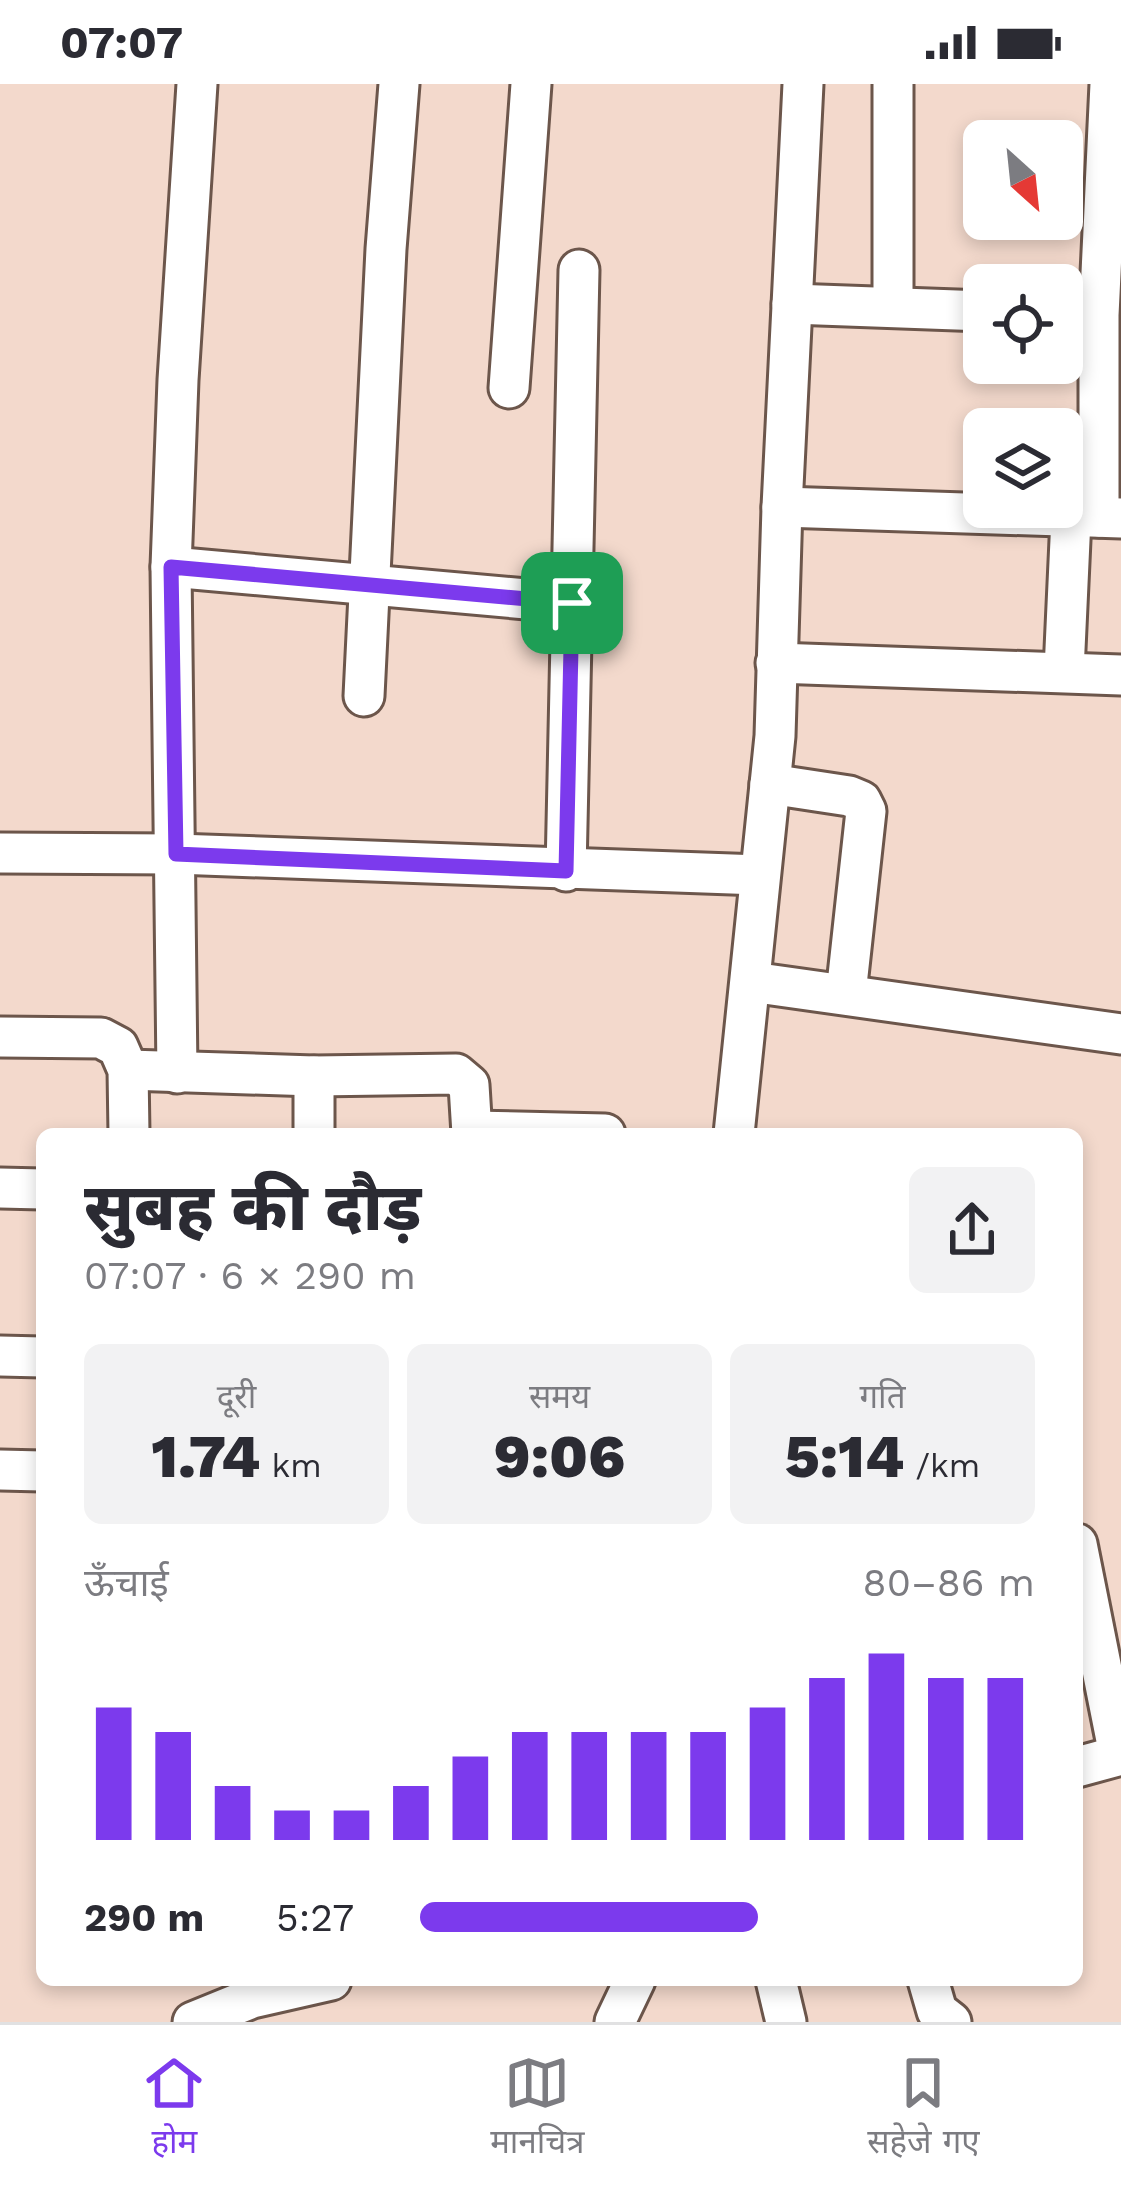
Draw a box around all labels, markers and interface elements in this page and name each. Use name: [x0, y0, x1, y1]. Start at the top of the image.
text: 07:07: [60, 16, 183, 69]
north arrow: [963, 120, 1083, 240]
map controls: [963, 120, 1083, 528]
button: locate: [963, 264, 1083, 384]
button: layers: [963, 408, 1083, 528]
pin: [521, 552, 623, 654]
icon: arrive: [539, 570, 605, 636]
button: share: [909, 1167, 1035, 1293]
text: सुबह की दौड़: [84, 1169, 421, 1246]
text: 07:07 · 6 × 290 m: [84, 1253, 416, 1298]
text: दूरी: [217, 1377, 256, 1416]
text: समय: [529, 1377, 590, 1416]
text: गति: [860, 1377, 905, 1416]
text: 1.74: [151, 1421, 260, 1492]
text: 9:06: [494, 1421, 625, 1492]
text: 5:14: [785, 1421, 904, 1492]
text: km: [260, 1446, 322, 1485]
text: /km: [904, 1446, 980, 1485]
text: ऊँचाई: [84, 1560, 169, 1605]
text: 80–86 m: [863, 1560, 1035, 1605]
text: 290 m: [84, 1895, 204, 1940]
text: 5:27: [276, 1895, 354, 1940]
tab: होम: [141, 2050, 207, 2166]
tab: मानचित्र: [490, 2050, 584, 2166]
tab: सहेजे गए: [867, 2050, 980, 2166]

